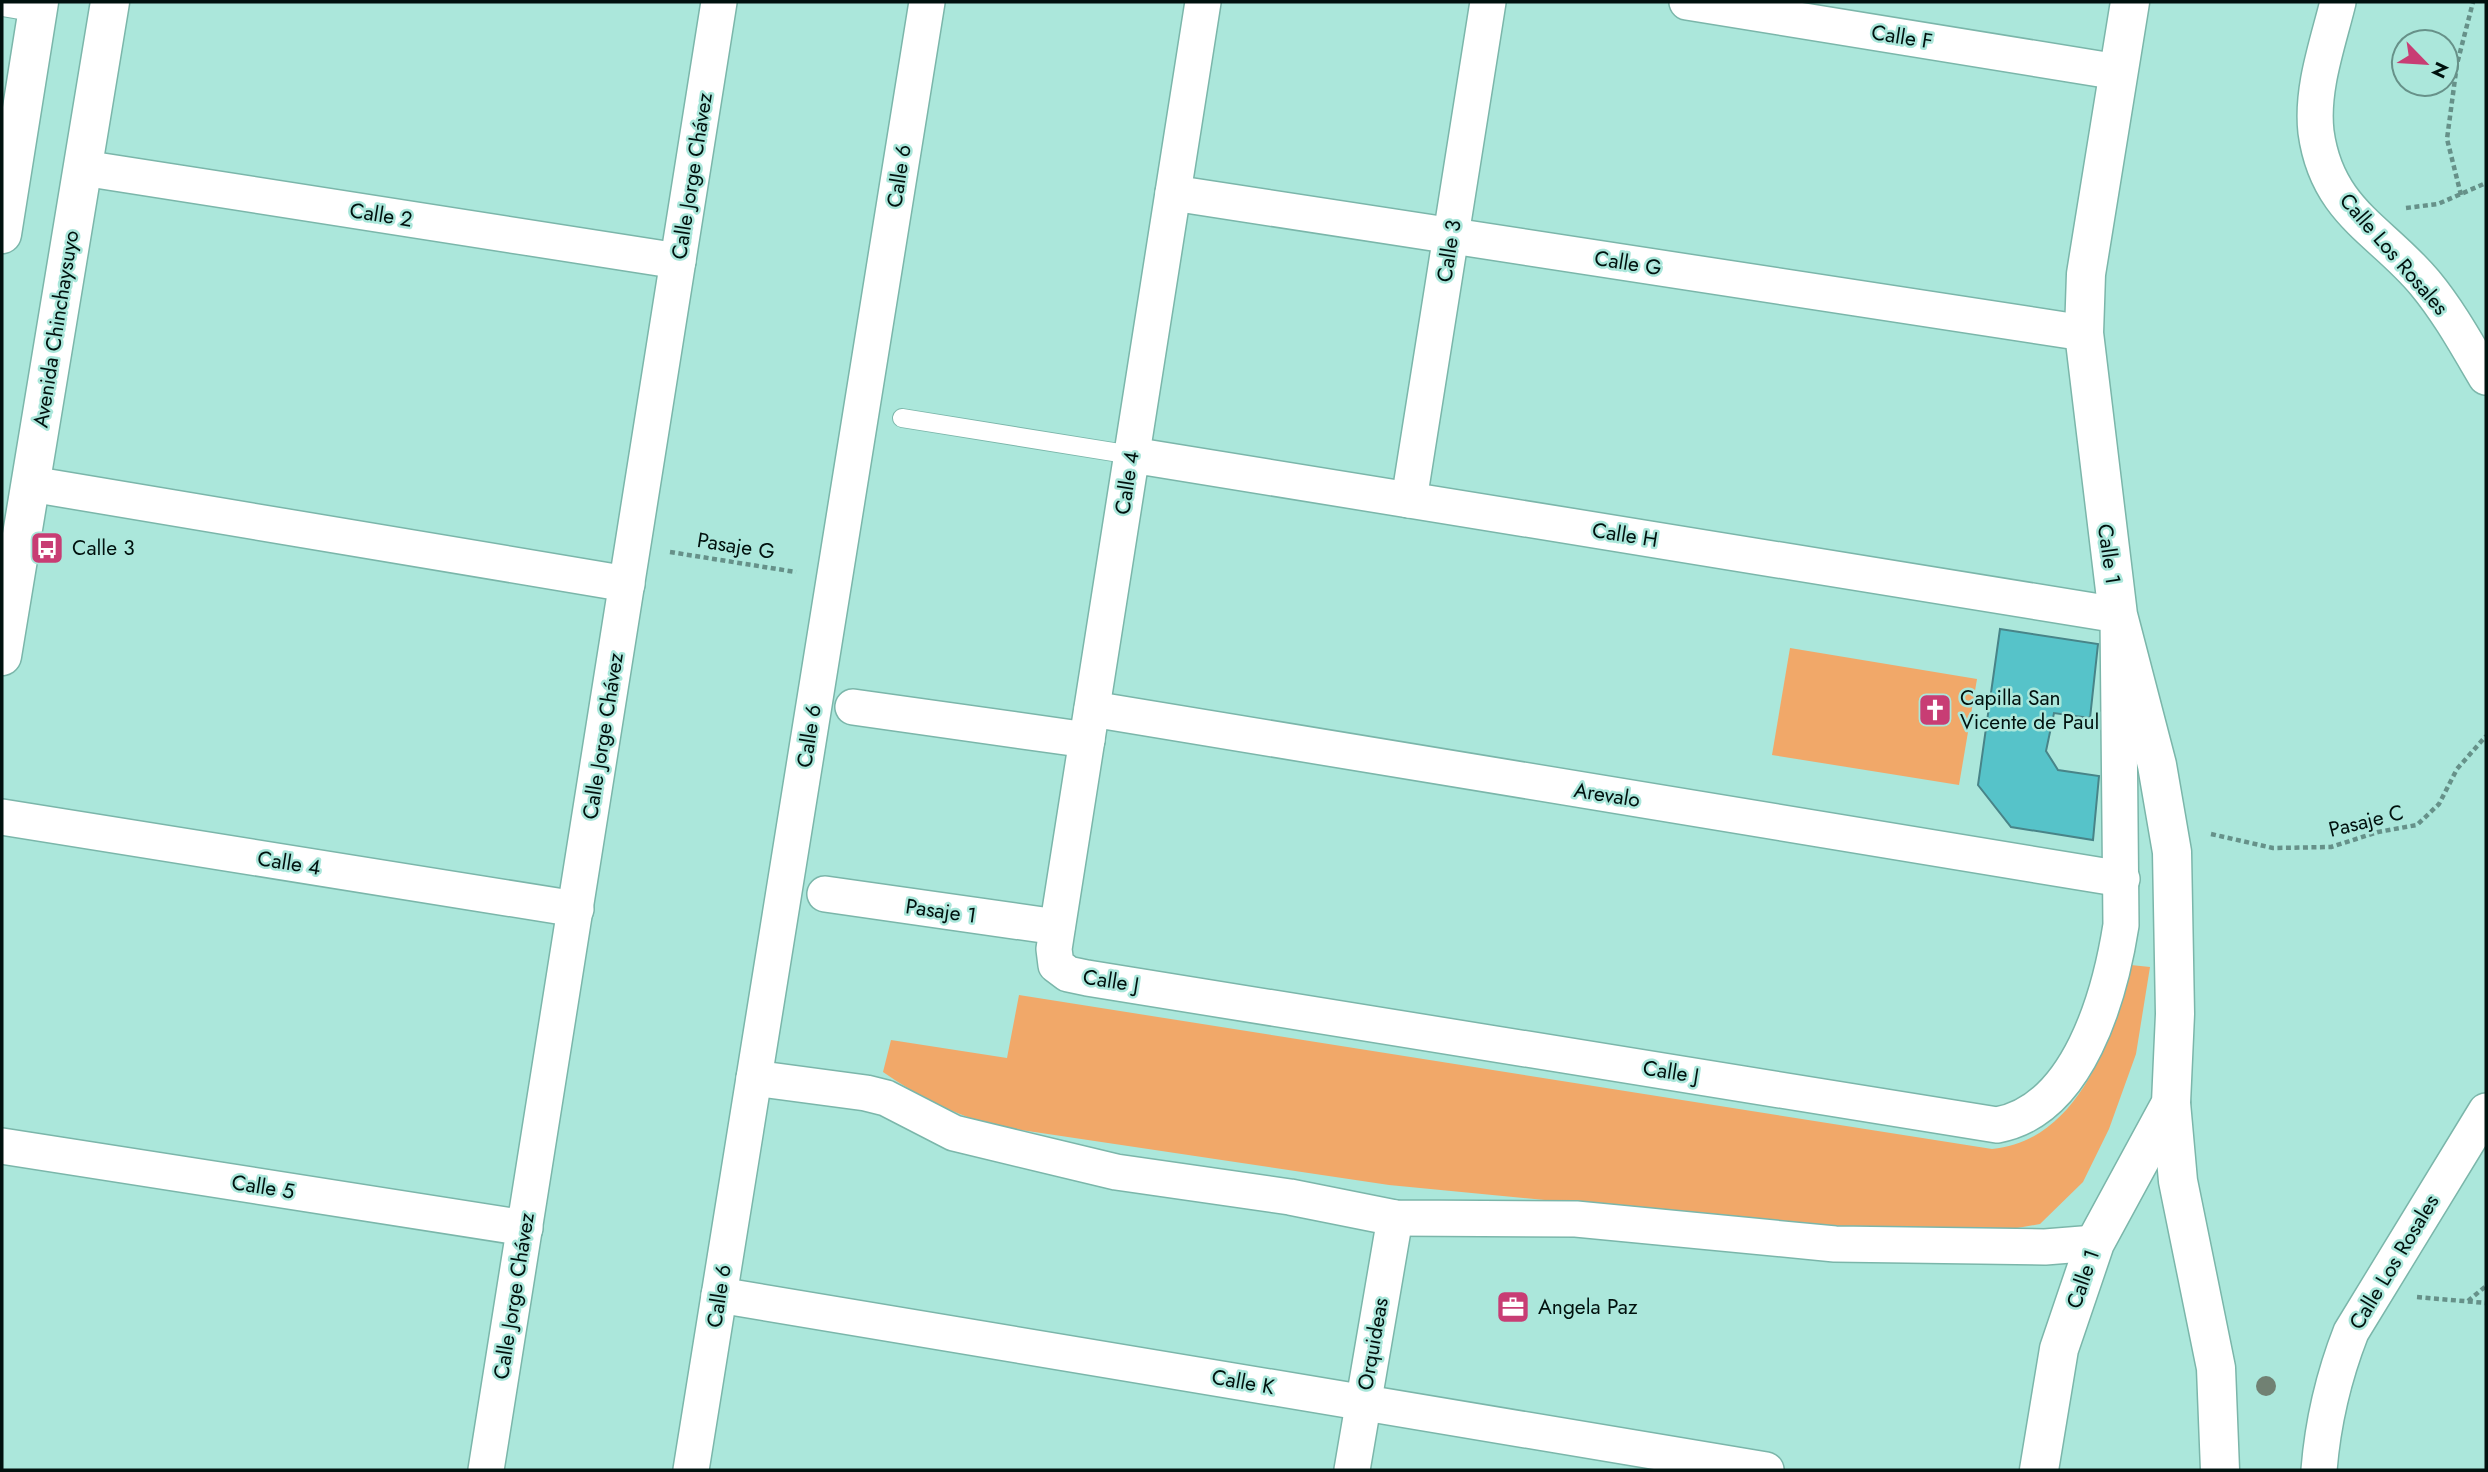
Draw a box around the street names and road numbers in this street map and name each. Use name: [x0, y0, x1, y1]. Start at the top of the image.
street label: Calle F: [1869, 17, 1935, 57]
street label: Calle Jorge Chávez: [664, 90, 720, 261]
street label: Calle 6: [879, 142, 919, 210]
street label: Calle Los Rosales: [2333, 186, 2455, 322]
street label: Calle 2: [347, 195, 415, 235]
street label: Calle 3: [1429, 218, 1469, 284]
street label: Avenida Chinchaysuyo: [26, 228, 86, 430]
street label: Calle G: [1592, 243, 1664, 283]
street label: Calle 4: [1107, 449, 1147, 517]
street label: Calle H: [1590, 515, 1660, 555]
street label: Calle 1: [2090, 522, 2128, 586]
street label: Pasaje G: [695, 525, 777, 567]
street label: Calle Jorge Chávez: [575, 650, 631, 821]
street label: Calle 6: [789, 702, 829, 770]
street label: Arevalo: [1572, 775, 1642, 815]
street label: Pasaje C: [2325, 797, 2407, 845]
street label: Calle 4: [255, 843, 323, 883]
street label: Pasaje 1: [904, 891, 978, 931]
street label: Calle J: [1081, 962, 1141, 1000]
street label: Calle J: [1641, 1053, 1701, 1091]
street label: Calle 5: [229, 1167, 297, 1207]
street label: Calle Los Rosales: [2342, 1189, 2446, 1335]
street label: Calle Jorge Chávez: [486, 1210, 542, 1381]
street label: Calle 1: [2059, 1245, 2107, 1313]
street label: Calle 6: [699, 1262, 739, 1330]
street label: Orquideas: [1350, 1295, 1396, 1393]
street label: Calle K: [1209, 1362, 1277, 1402]

